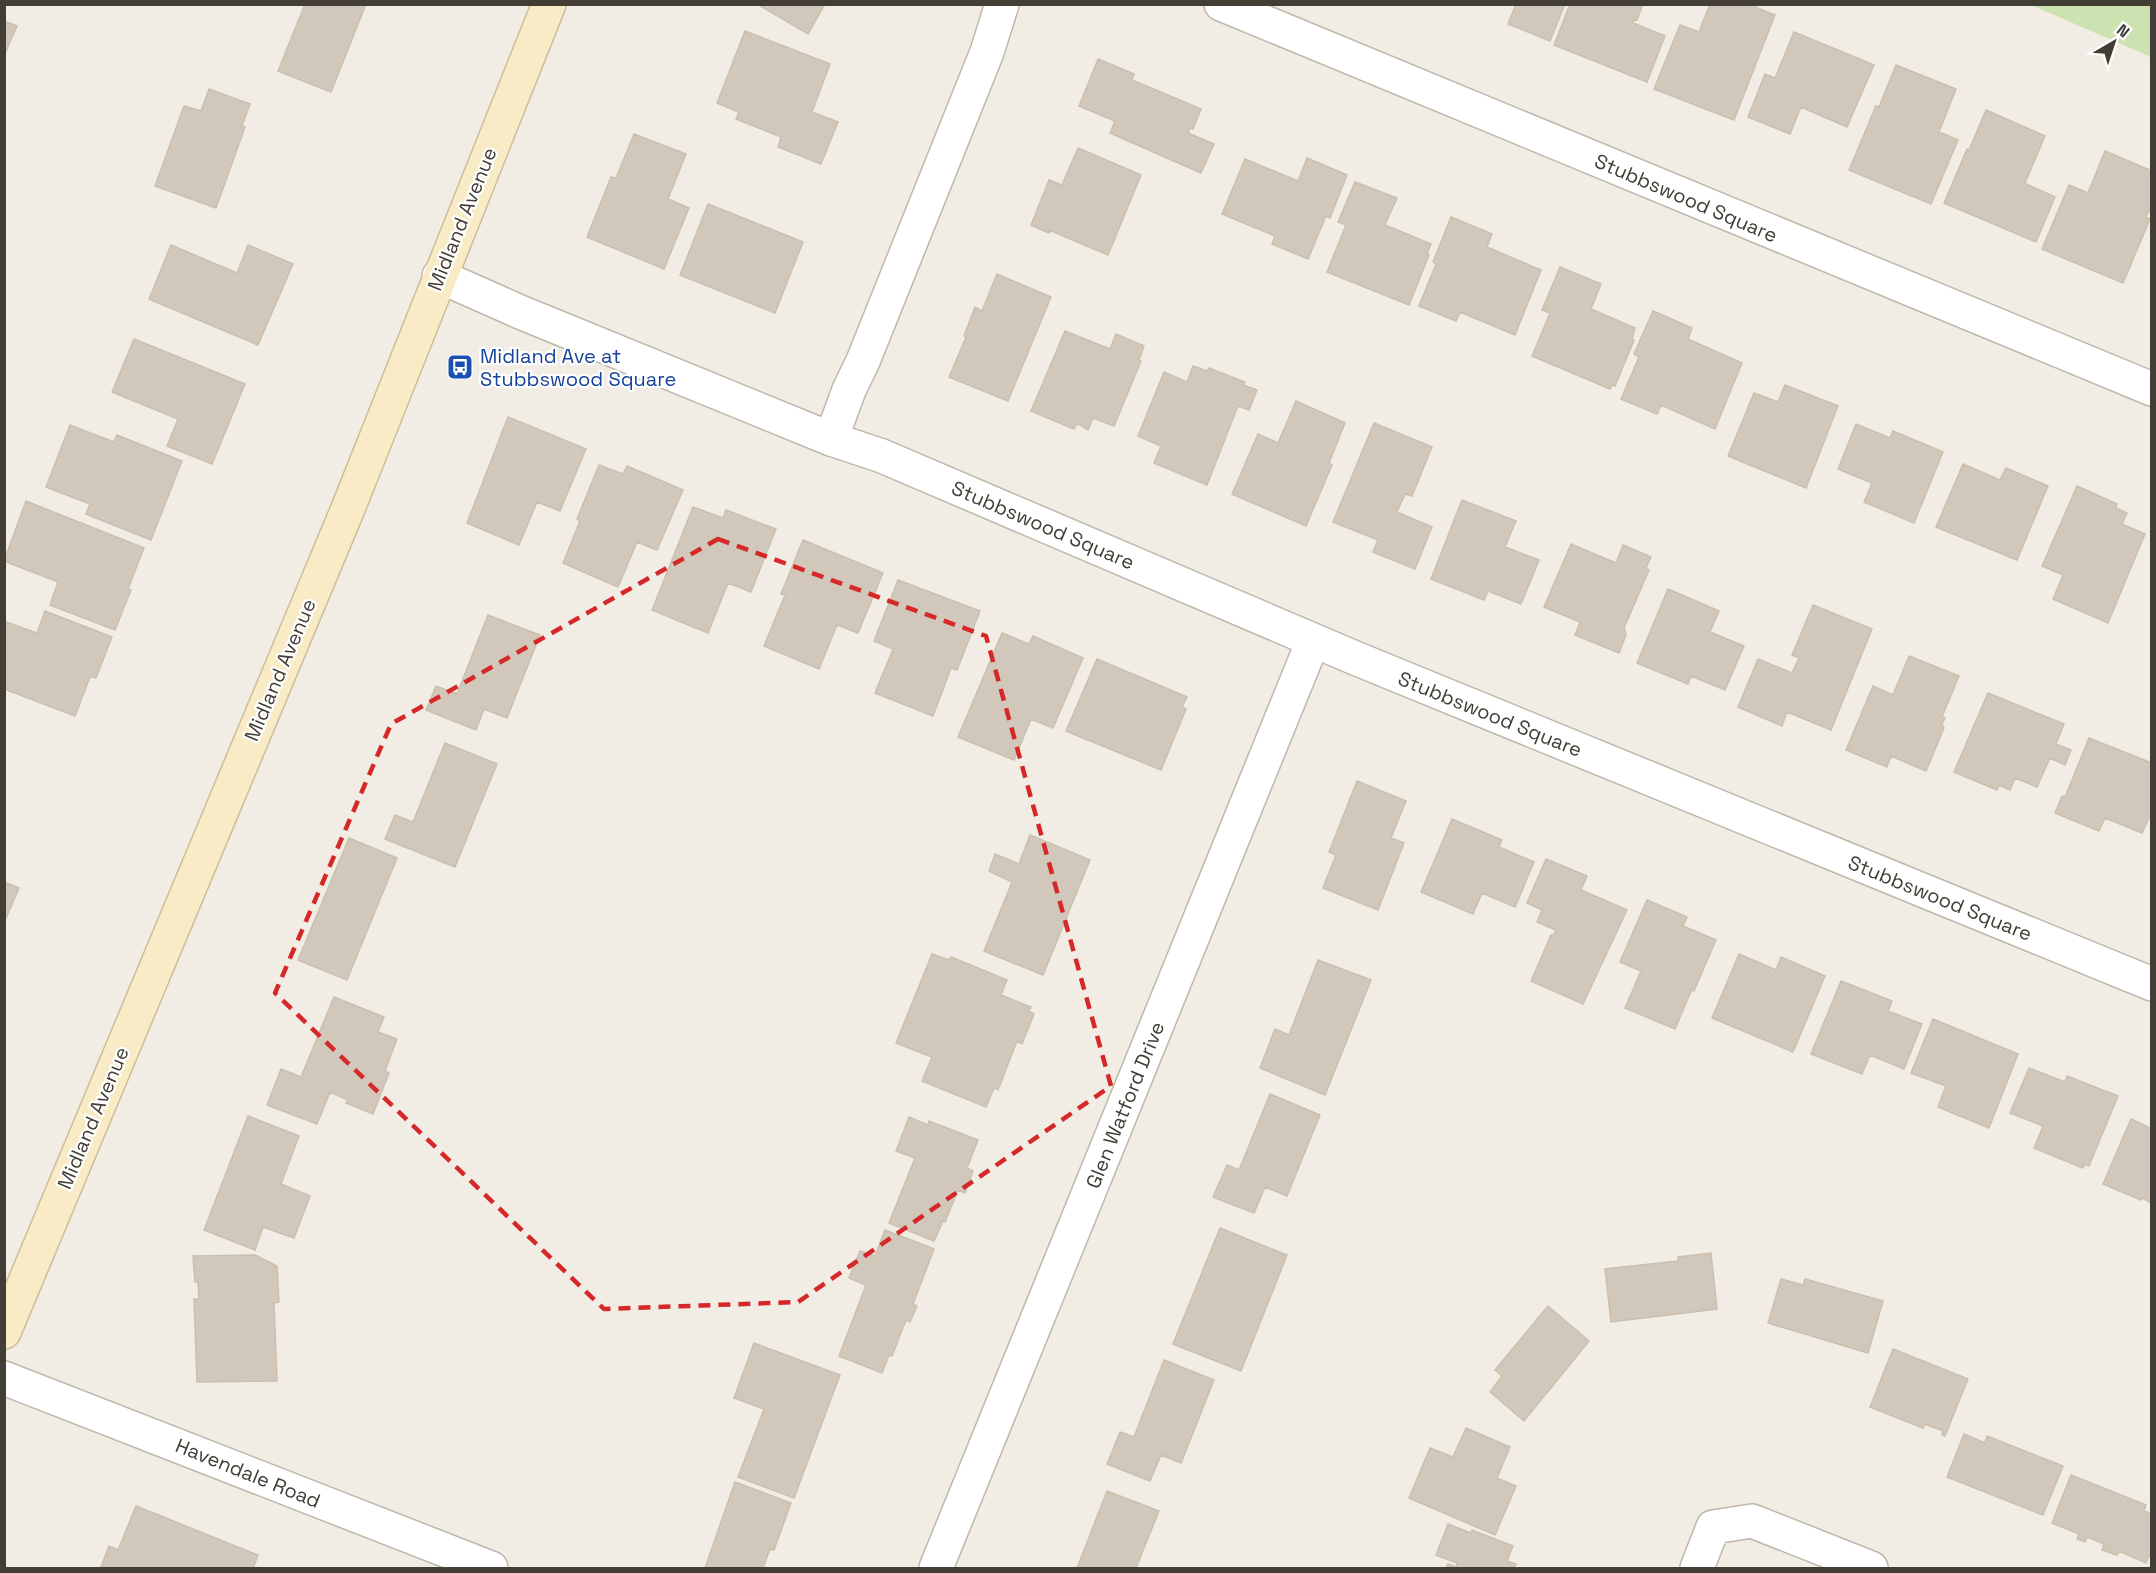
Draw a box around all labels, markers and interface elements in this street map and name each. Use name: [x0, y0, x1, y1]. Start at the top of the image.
north arrow: [2084, 12, 2144, 72]
text: N: [2112, 19, 2134, 42]
street label: Midland Avenue: [421, 144, 503, 294]
street label: Stubbswood Square: [1591, 148, 1781, 248]
place label: Midland Ave at Stubbswood Square: [480, 343, 676, 392]
bus stop icon: Midland Ave at Stubbswood Square: [445, 352, 475, 382]
street label: Stubbswood Square: [948, 475, 1138, 575]
street label: Midland Avenue: [238, 595, 322, 745]
street label: Stubbswood Square: [1394, 665, 1586, 763]
street label: Stubbswood Square: [1844, 849, 2036, 947]
street label: Glen Watford Drive: [1080, 1018, 1170, 1192]
street label: Midland Avenue: [51, 1043, 135, 1193]
street label: Havendale Road: [172, 1432, 324, 1514]

